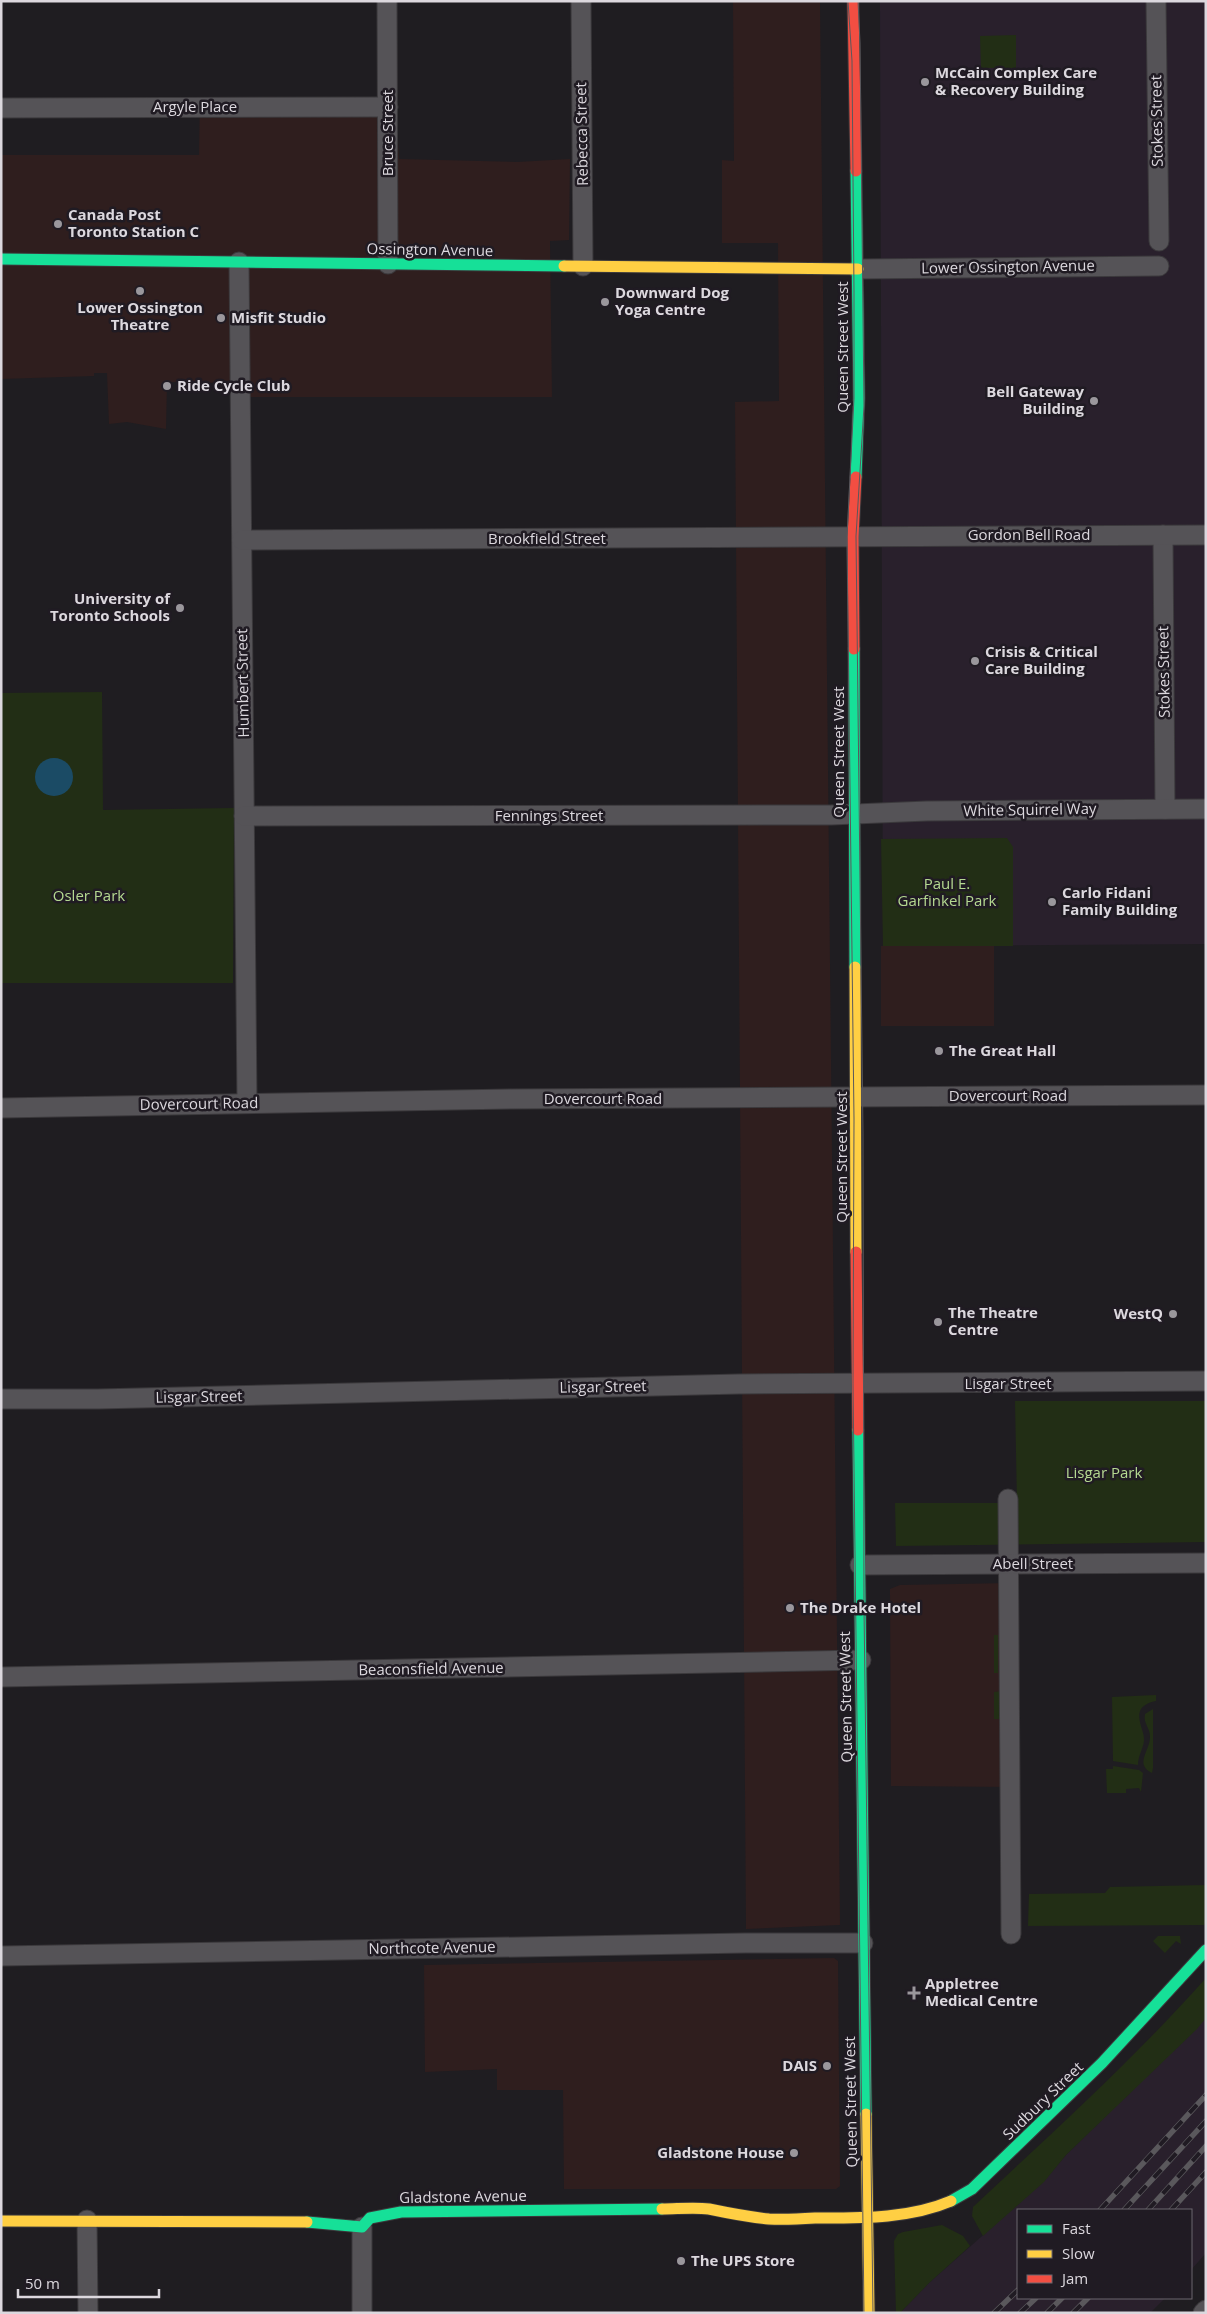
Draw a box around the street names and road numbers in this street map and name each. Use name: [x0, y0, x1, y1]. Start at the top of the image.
street label: Stokes Street: [1145, 75, 1167, 167]
street label: Rebecca Street: [570, 82, 592, 186]
street label: Bruce Street: [377, 90, 397, 176]
street label: Argyle Place: [153, 96, 237, 116]
street label: Ossington Avenue: [366, 238, 494, 260]
street label: Lower Ossington Avenue: [921, 254, 1095, 278]
street label: Queen Street West: [832, 281, 852, 413]
street label: Gordon Bell Road: [968, 524, 1090, 544]
street label: Brookfield Street: [488, 528, 606, 548]
street label: Stokes Street: [1152, 626, 1174, 718]
street label: Humbert Street: [231, 628, 253, 738]
street label: Queen Street West: [828, 686, 848, 818]
street label: White Squirrel Way: [963, 798, 1097, 820]
street label: Fennings Street: [495, 805, 603, 825]
street label: Dovercourt Road: [949, 1085, 1067, 1105]
street label: Dovercourt Road: [544, 1088, 662, 1108]
street label: Queen Street West: [831, 1091, 851, 1223]
street label: Dovercourt Road: [140, 1092, 258, 1114]
street label: Lisgar Street: [964, 1373, 1052, 1393]
street label: Lisgar Street: [559, 1375, 647, 1397]
street label: Lisgar Street: [155, 1385, 243, 1407]
street label: Abell Street: [993, 1553, 1073, 1573]
street label: Queen Street West: [834, 1631, 856, 1763]
street label: Beaconsfield Avenue: [358, 1657, 504, 1679]
street label: Northcote Avenue: [368, 1936, 496, 1958]
street label: Queen Street West: [839, 2036, 861, 2168]
street label: Sudbury Street: [998, 2057, 1087, 2144]
street label: Gladstone Avenue: [399, 2185, 527, 2207]

